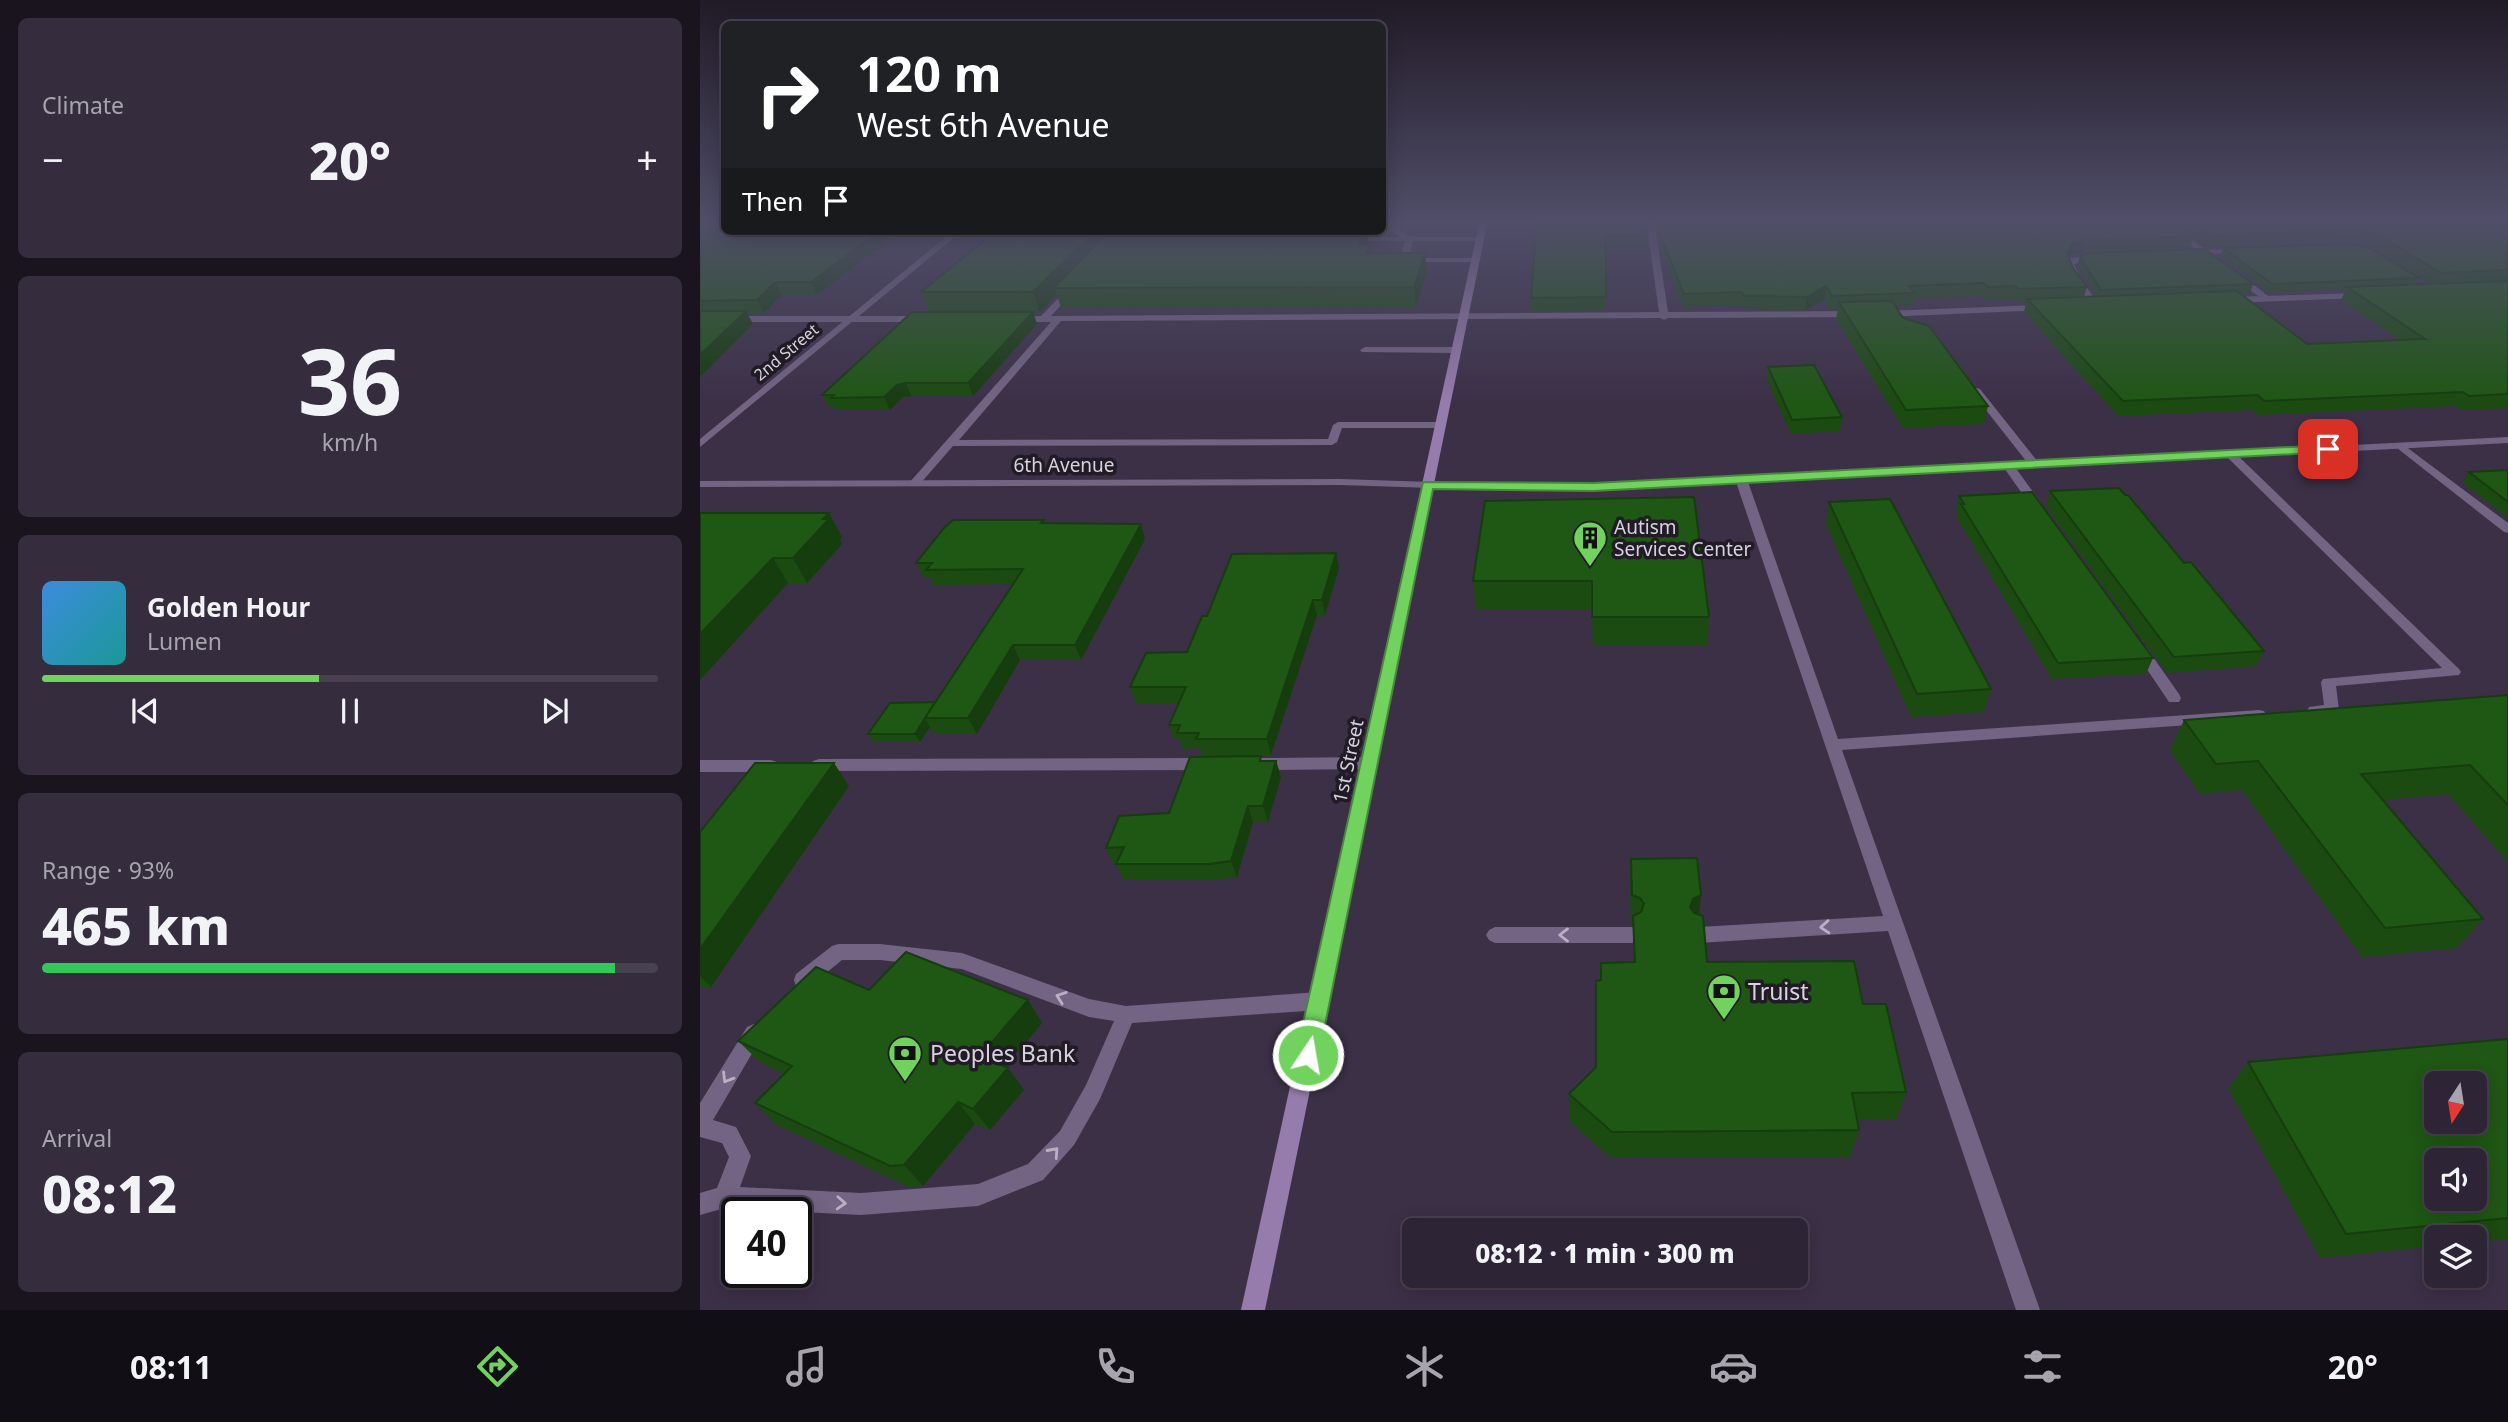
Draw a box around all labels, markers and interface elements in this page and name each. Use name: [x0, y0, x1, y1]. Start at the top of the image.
text: 120 m: [857, 40, 1002, 106]
icon: right: [742, 49, 833, 140]
text: Climate: [42, 89, 124, 121]
text: West 6th Avenue: [857, 103, 1110, 146]
text: 20°: [309, 124, 391, 195]
text: −: [42, 133, 64, 185]
text: +: [636, 133, 658, 185]
icon: arrive: [817, 182, 855, 220]
text: Then: [742, 183, 803, 219]
text: 36: [298, 318, 402, 442]
street label: 2nd Street: [749, 318, 823, 385]
pin: [2298, 419, 2358, 479]
text: km/h: [322, 426, 378, 458]
icon: arrive: [2309, 430, 2347, 468]
street label: 6th Avenue: [1013, 452, 1115, 478]
place label: Autism Services Center: [1614, 514, 1751, 562]
building icon: Autism Services Center: [1571, 519, 1609, 568]
text: Golden Hour: [147, 589, 310, 625]
text: Lumen: [147, 625, 222, 657]
icon: previous: [126, 692, 164, 730]
icon: pause: [331, 692, 369, 730]
icon: next: [536, 692, 574, 730]
street label: 1st Street: [1326, 717, 1370, 805]
text: Range · 93%: [42, 854, 174, 886]
text: 465 km: [42, 889, 230, 960]
one-way arrow: [1819, 919, 1830, 934]
one-way arrow: [1558, 927, 1568, 943]
bank icon: Truist: [1705, 972, 1743, 1021]
place label: Truist: [1748, 975, 1809, 1007]
one-way arrow: [1055, 992, 1067, 1006]
position arrow: [1271, 1018, 1345, 1092]
bank icon: Peoples Bank: [886, 1034, 924, 1083]
place label: Peoples Bank: [930, 1037, 1076, 1069]
one-way arrow: [722, 1070, 735, 1083]
north arrow: [2424, 1071, 2487, 1134]
map controls: [2424, 1071, 2487, 1288]
text: Arrival: [42, 1122, 112, 1154]
one-way arrow: [1046, 1147, 1058, 1160]
button: sound: [2424, 1148, 2487, 1211]
text: 08:12: [42, 1157, 177, 1228]
one-way arrow: [835, 1195, 846, 1210]
speed limit sign: 40: [721, 1197, 812, 1288]
button: layers: [2424, 1225, 2487, 1288]
text: 08:12 · 1 min · 300 m: [1475, 1235, 1735, 1271]
icon: directions: [473, 1342, 522, 1391]
icon: music: [782, 1342, 831, 1391]
icon: phone: [1091, 1342, 1140, 1391]
icon: climate: [1400, 1342, 1449, 1391]
icon: car: [1709, 1342, 1758, 1391]
icon: filters: [2018, 1342, 2067, 1391]
text: 08:11: [130, 1345, 212, 1388]
text: 20°: [2328, 1345, 2378, 1388]

